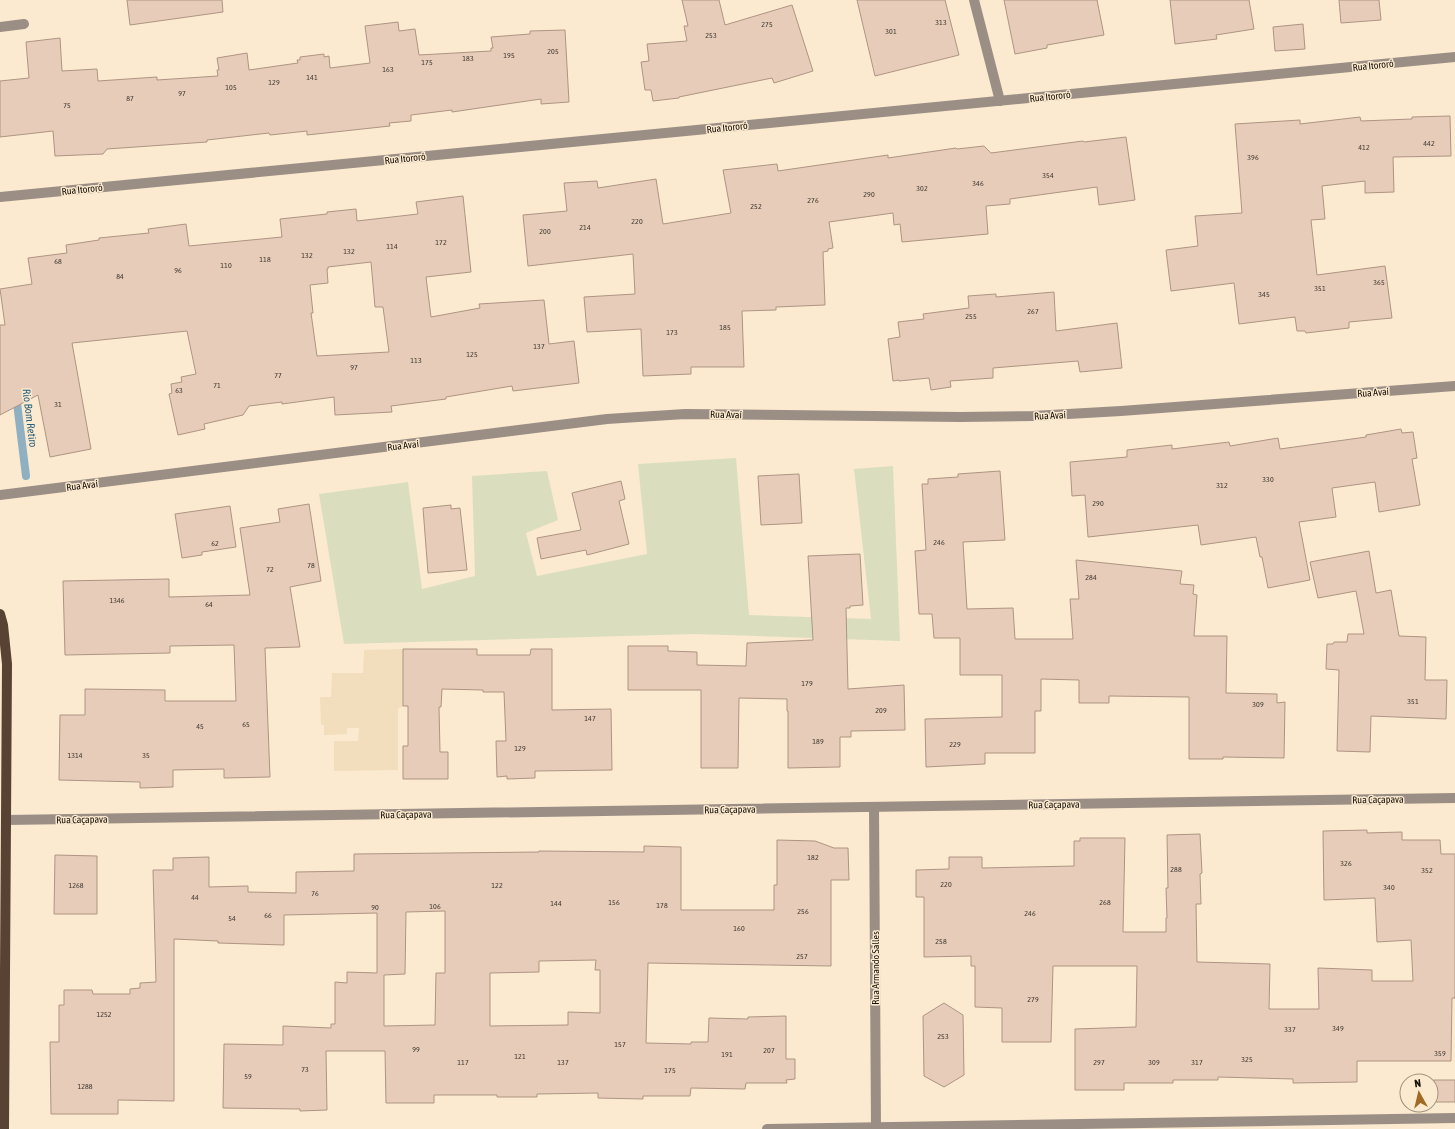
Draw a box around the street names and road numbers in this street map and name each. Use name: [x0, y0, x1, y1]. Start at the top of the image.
street label: Rua Itororó: [1352, 58, 1394, 73]
street label: Rua Itororó: [1029, 89, 1071, 104]
street label: Rua Itororó: [706, 120, 748, 135]
street label: Rua Itororó: [384, 151, 426, 166]
street label: Rua Itororó: [61, 182, 103, 197]
street label: Rua Avaí: [1357, 386, 1390, 399]
street label: Rua Avaí: [710, 409, 743, 420]
street label: Rua Avaí: [1034, 409, 1067, 422]
street label: Rua Avaí: [387, 438, 420, 453]
street label: Rua Avaí: [66, 478, 99, 493]
street label: Rua Caçapava: [1352, 794, 1404, 805]
street label: Rua Caçapava: [1028, 799, 1080, 810]
street label: Rua Caçapava: [704, 804, 756, 815]
street label: Rua Caçapava: [380, 809, 432, 820]
street label: Rua Caçapava: [56, 814, 108, 825]
street label: Rua Armando Salles: [870, 931, 881, 1005]

